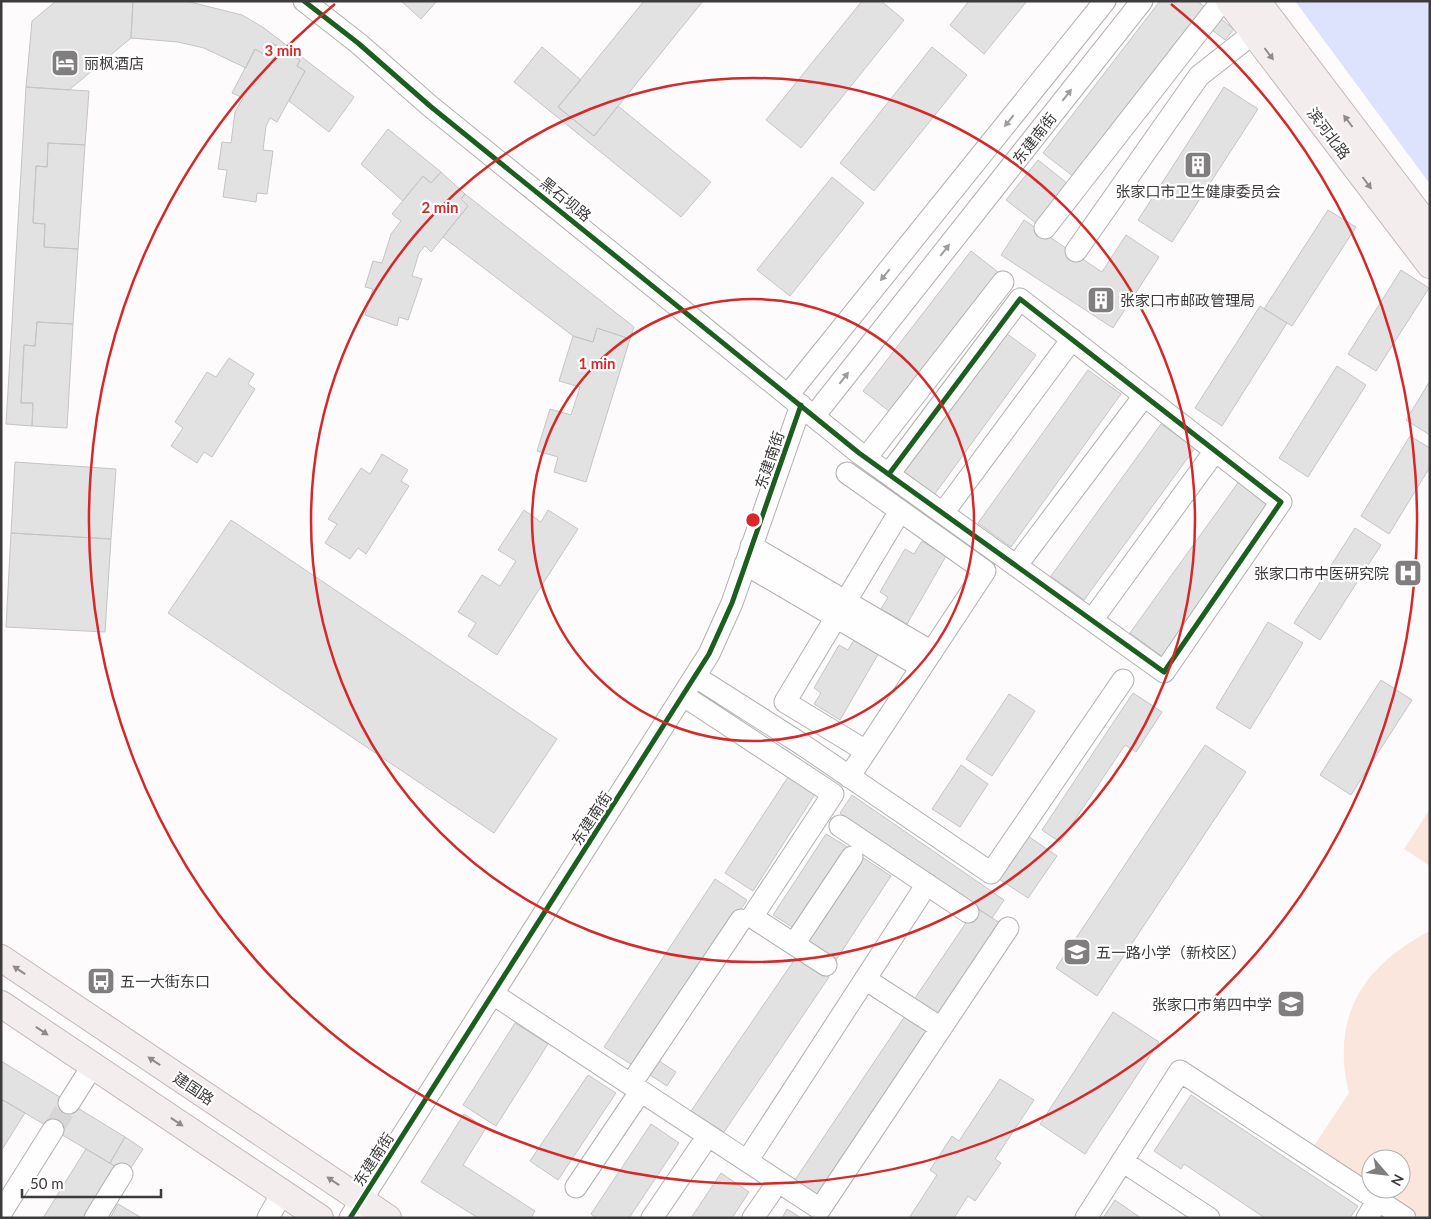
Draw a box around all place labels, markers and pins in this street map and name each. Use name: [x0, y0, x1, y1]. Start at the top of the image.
hotel icon: 丽枫酒店: [50, 48, 80, 78]
place label: 丽枫酒店: [84, 54, 144, 72]
building icon: 张家口市卫生健康委员会: [1183, 150, 1213, 180]
place label: 张家口市卫生健康委员会: [1115, 182, 1281, 200]
building icon: 张家口市邮政管理局: [1086, 285, 1116, 315]
place label: 张家口市邮政管理局: [1120, 291, 1255, 309]
centre of rings: [744, 511, 762, 529]
hospital icon: 张家口市中医研究院: [1393, 558, 1423, 588]
place label: 张家口市中医研究院: [1254, 564, 1389, 582]
school or university icon: 五一路小学（新校区）: [1062, 937, 1092, 967]
place label: 五一路小学（新校区）: [1096, 943, 1246, 961]
bus stop icon: 五一大街东口: [86, 966, 116, 996]
place label: 五一大街东口: [120, 972, 210, 990]
school or university icon: 张家口市第四中学: [1276, 989, 1306, 1019]
place label: 张家口市第四中学: [1152, 995, 1272, 1013]

